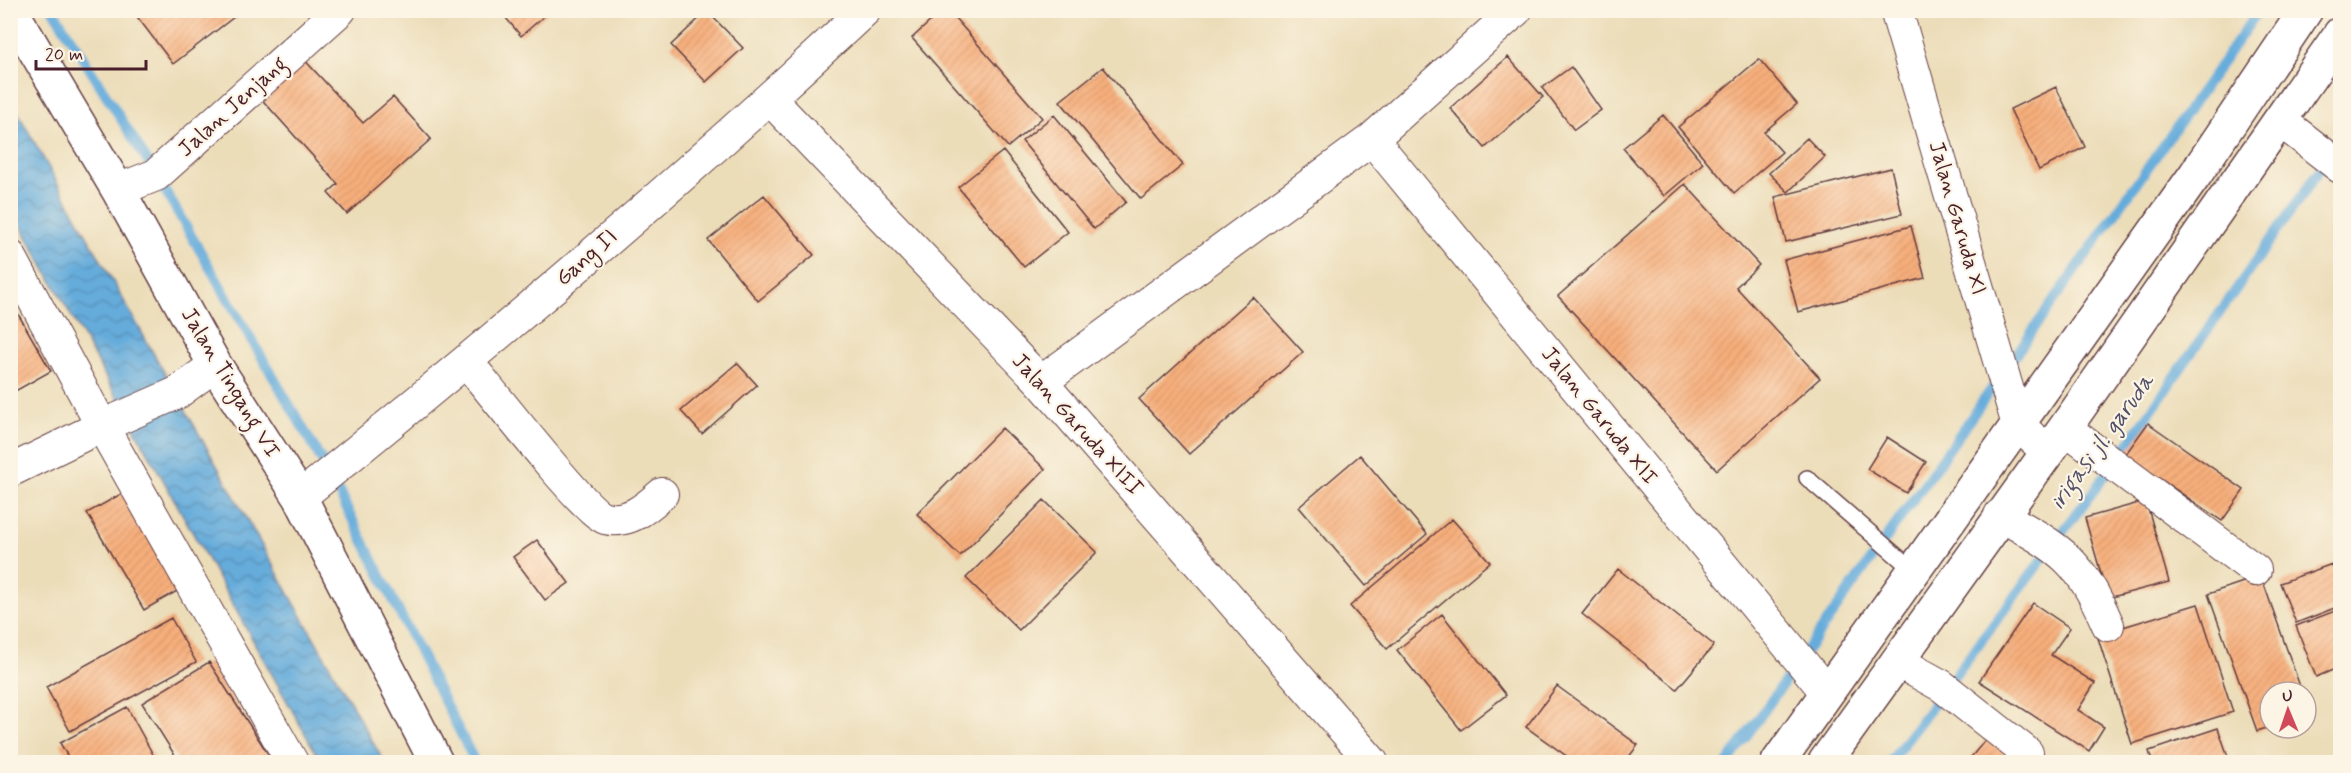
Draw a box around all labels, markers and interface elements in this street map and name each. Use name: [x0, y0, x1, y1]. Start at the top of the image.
scale bar: [36, 33, 146, 71]
text: 20 m: [45, 43, 83, 67]
street label: Jalan Jenjang: [172, 51, 296, 166]
street label: Jalan Garuda XI: [1922, 138, 1992, 298]
street label: Gang II: [550, 223, 626, 295]
street label: Jalan Tingang VI: [171, 303, 286, 465]
street label: Jalan Garuda XII: [1535, 341, 1663, 491]
street label: Jalan Garuda XIII: [1005, 348, 1149, 503]
water label: irigasi jl. garuda: [2042, 367, 2165, 518]
north arrow: [2258, 680, 2318, 740]
text: U: [2282, 686, 2293, 707]

